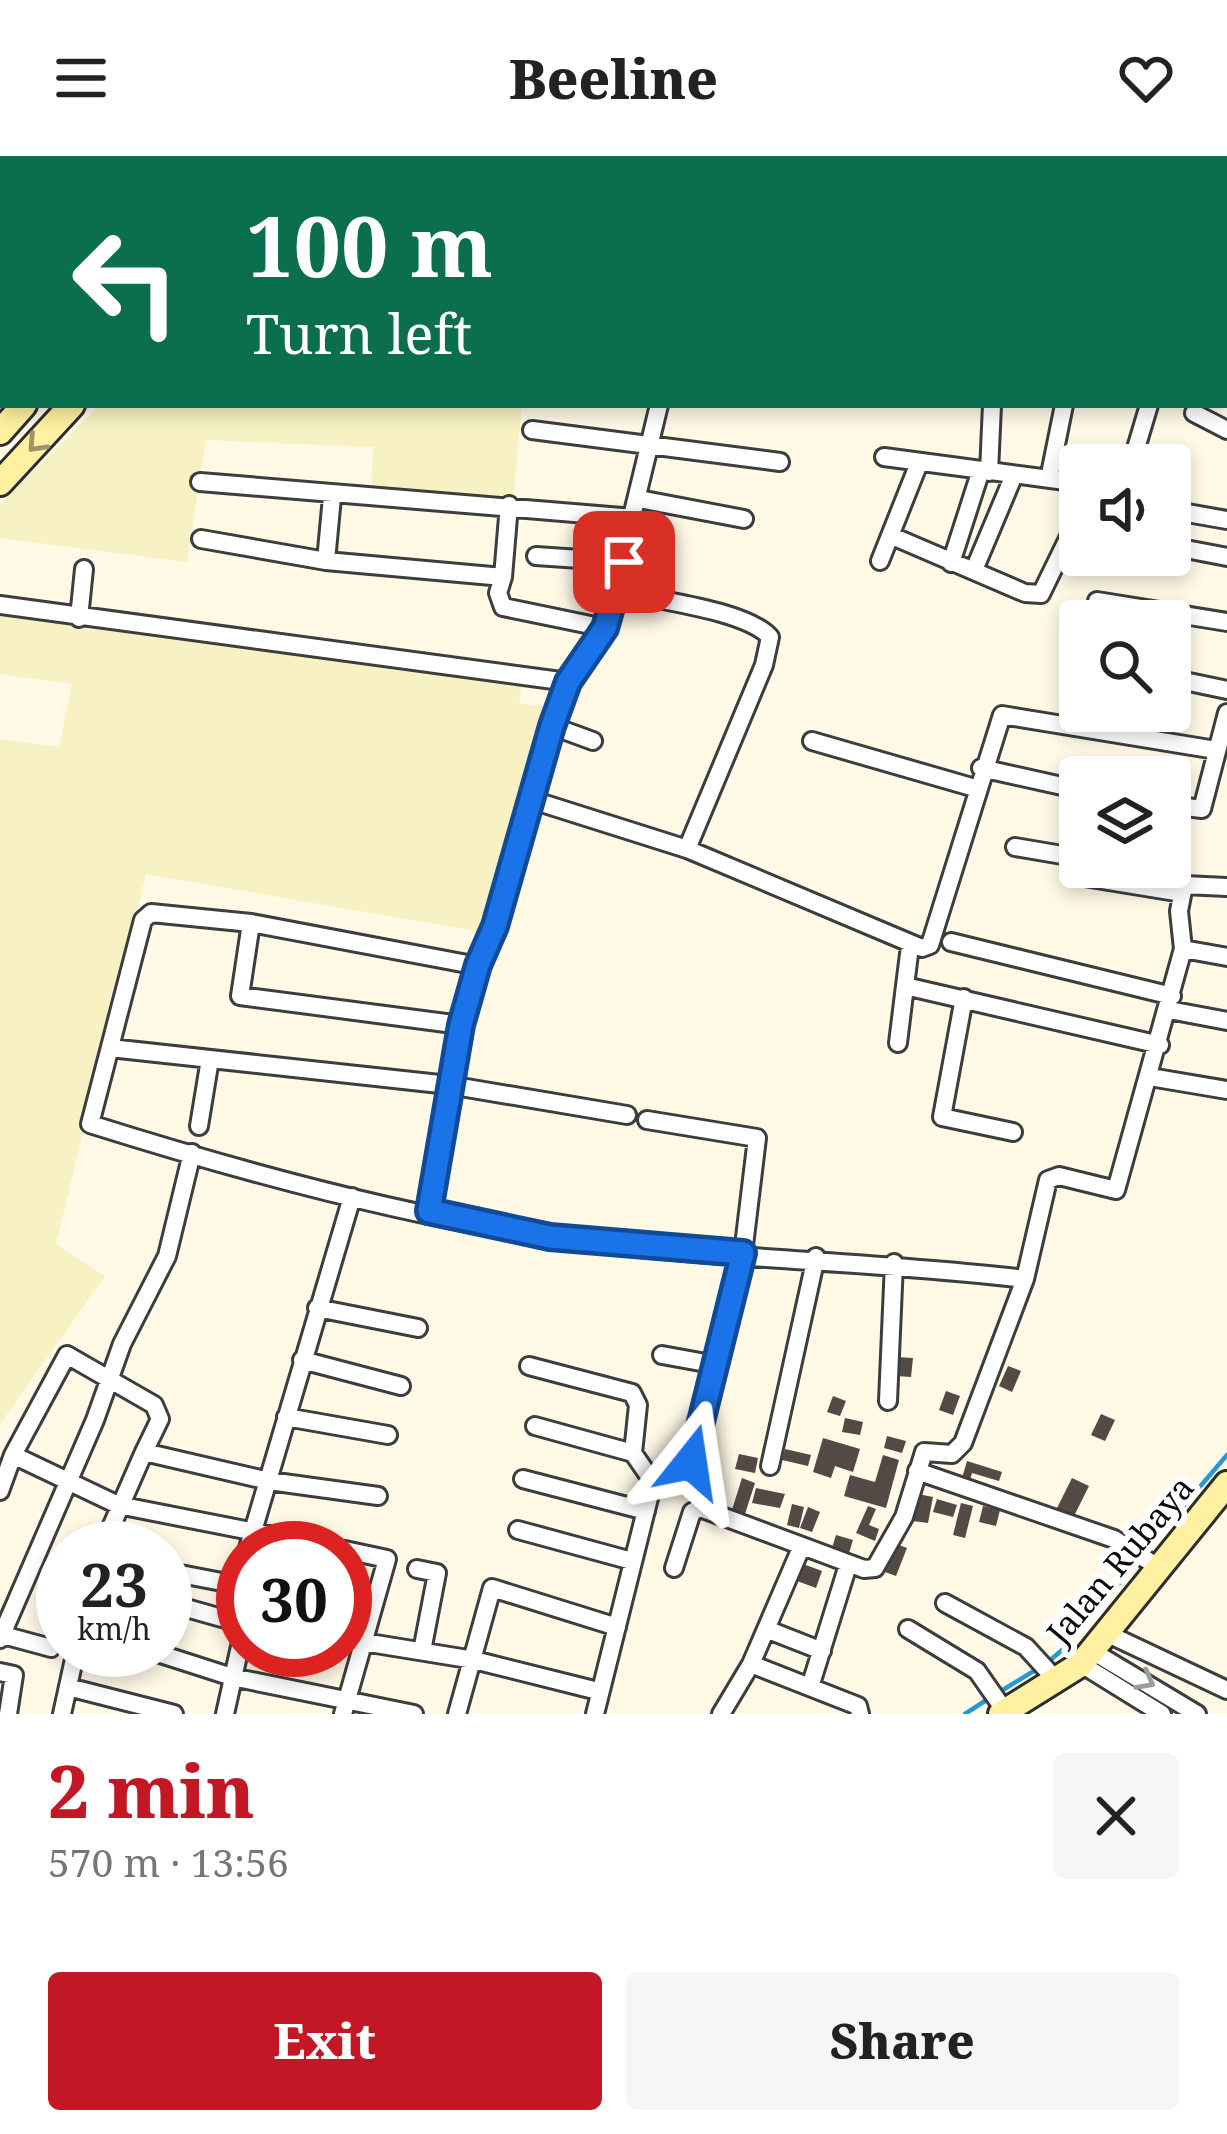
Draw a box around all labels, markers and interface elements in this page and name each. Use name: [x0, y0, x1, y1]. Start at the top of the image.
text: Beeline: [509, 41, 718, 115]
icon: menu: [48, 45, 114, 111]
icon: heart: [1113, 45, 1179, 111]
text: 100 m: [246, 187, 493, 302]
icon: left: [48, 204, 204, 360]
text: Turn left: [246, 296, 472, 370]
one-way arrow: [29, 431, 50, 452]
map controls: [1059, 444, 1191, 888]
button: sound: [1059, 444, 1191, 576]
pin: [573, 511, 675, 613]
icon: arrive: [591, 529, 657, 595]
button: search: [1059, 600, 1191, 732]
button: layers: [1059, 756, 1191, 888]
position arrow: [628, 1399, 754, 1525]
street label: Jalan Rubaya: [1035, 1466, 1203, 1654]
speed limit sign: 30: [216, 1521, 372, 1677]
text: 23: [80, 1543, 148, 1625]
text: km/h: [77, 1608, 151, 1649]
one-way arrow: [1133, 1667, 1155, 1690]
text: 2 min: [48, 1741, 255, 1839]
button: close: [1053, 1753, 1179, 1879]
text: 570 m · 13:56: [48, 1835, 289, 1888]
button: Exit: [48, 1972, 602, 2110]
button: Share: [626, 1972, 1179, 2110]

